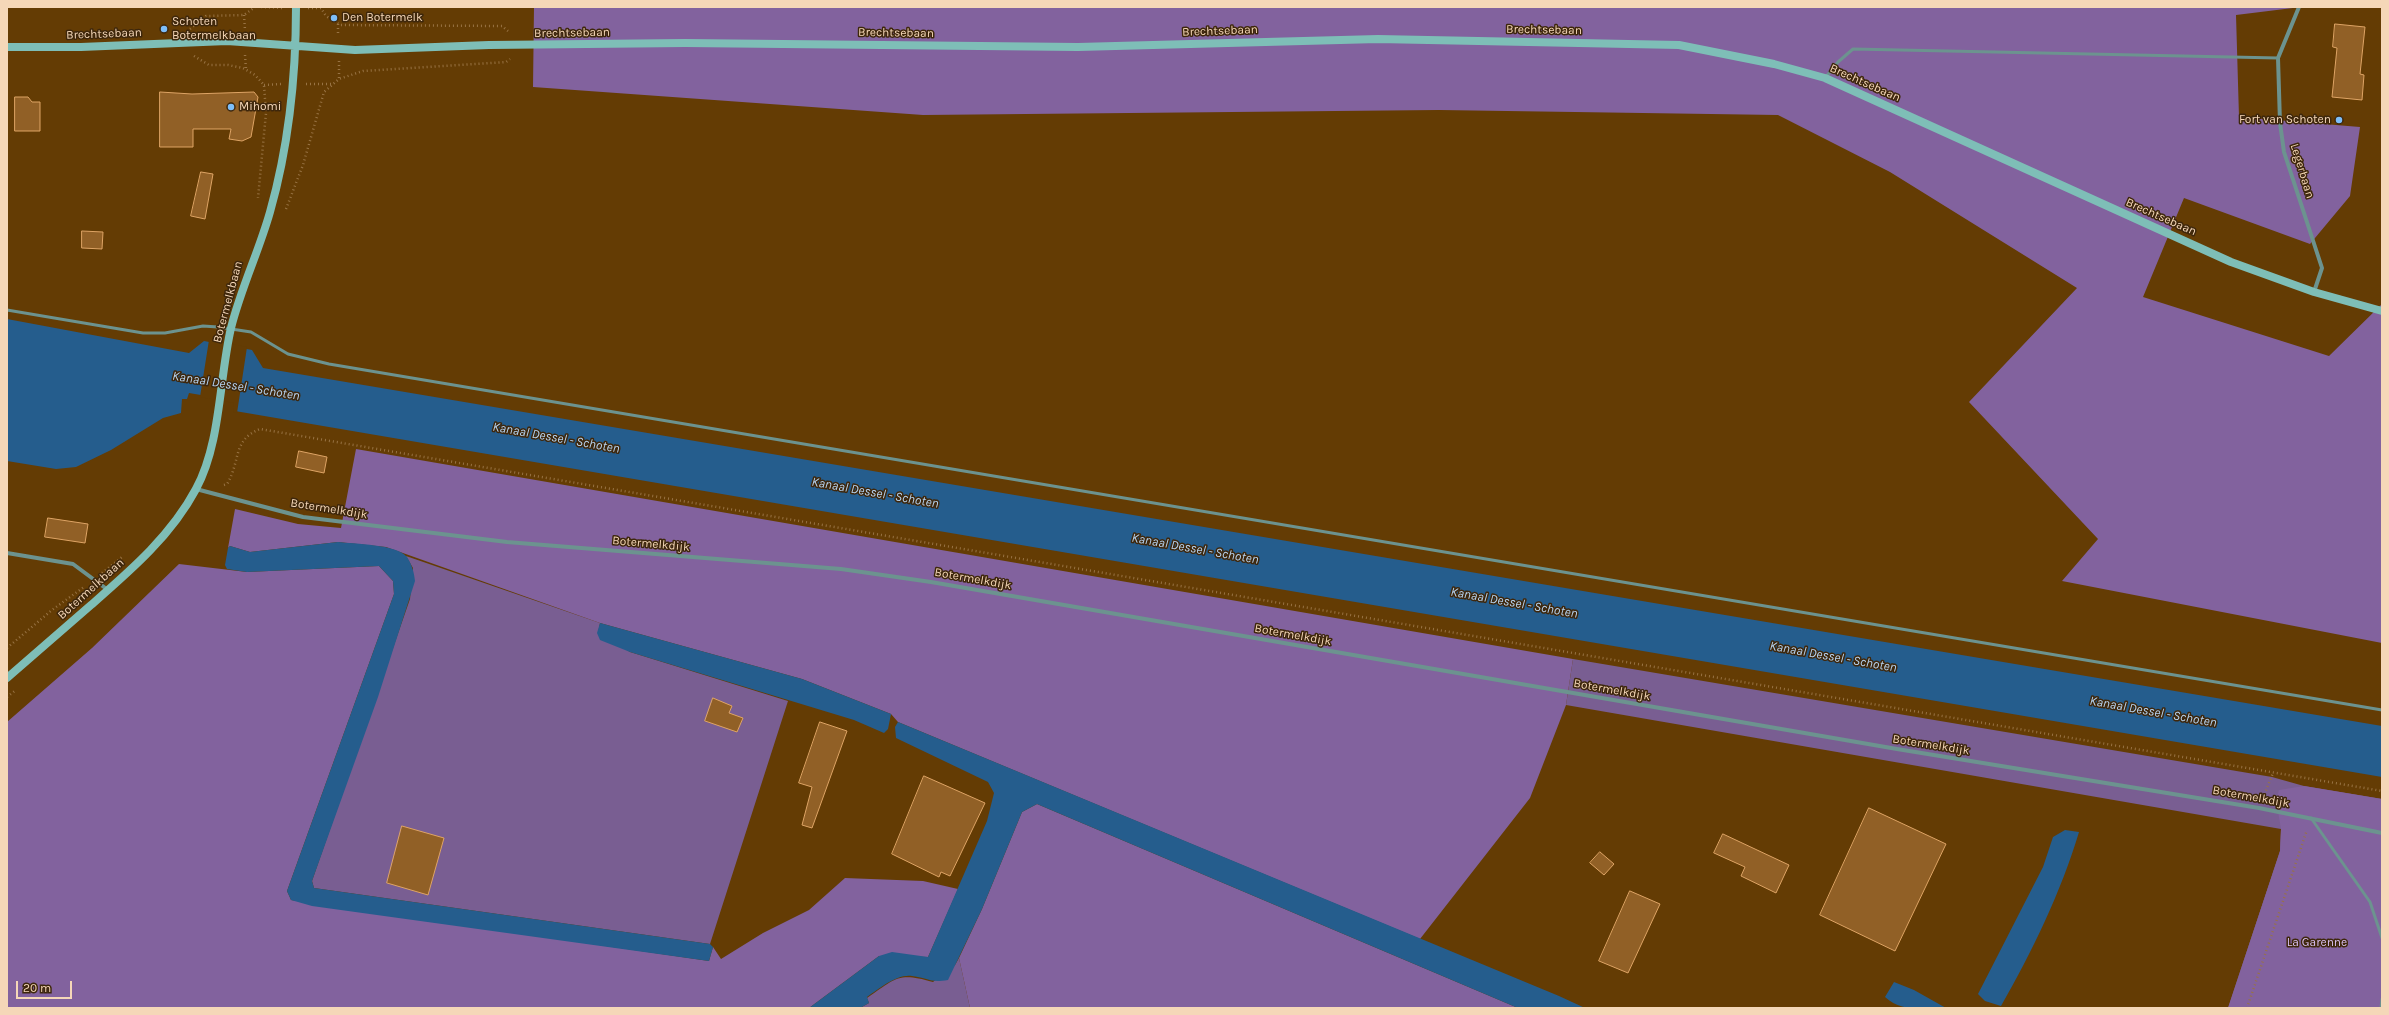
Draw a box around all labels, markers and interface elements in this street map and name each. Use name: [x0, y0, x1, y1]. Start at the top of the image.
place label: Den Botermelk: [342, 11, 423, 25]
marker: Den Botermelk: [329, 13, 339, 23]
place label: Schoten Botermelkbaan: [172, 15, 256, 43]
street label: Brechtsebaan: [1182, 22, 1258, 40]
street label: Brechtsebaan: [1506, 22, 1582, 38]
marker: Schoten Botermelkbaan: [159, 24, 169, 34]
street label: Brechtsebaan: [66, 25, 142, 43]
street label: Brechtsebaan: [534, 25, 610, 41]
street label: Brechtsebaan: [858, 25, 934, 41]
street label: Brechtsebaan: [1827, 61, 1903, 105]
place label: Mihomi: [239, 100, 281, 114]
marker: Mihomi: [226, 102, 236, 112]
place label: Fort van Schoten: [2239, 113, 2331, 127]
marker: Fort van Schoten: [2334, 115, 2344, 125]
street label: Legerbaan: [2287, 142, 2317, 200]
street label: Brechtsebaan: [2123, 195, 2199, 239]
street label: Botermelkbaan: [210, 260, 246, 344]
water label: Kanaal Dessel - Schoten: [171, 368, 301, 404]
water label: Kanaal Dessel - Schoten: [491, 419, 621, 457]
water label: Kanaal Dessel - Schoten: [810, 474, 940, 512]
street label: Botermelkdijk: [289, 496, 369, 522]
water label: Kanaal Dessel - Schoten: [1130, 530, 1260, 568]
street label: Botermelkdijk: [612, 533, 690, 555]
street label: Botermelkbaan: [55, 556, 127, 622]
street label: Botermelkdijk: [933, 565, 1013, 593]
water label: Kanaal Dessel - Schoten: [1449, 584, 1579, 622]
street label: Botermelkdijk: [1253, 621, 1333, 649]
water label: Kanaal Dessel - Schoten: [1768, 638, 1898, 676]
street label: Botermelkdijk: [1572, 676, 1652, 704]
water label: Kanaal Dessel - Schoten: [2088, 693, 2218, 731]
street label: Botermelkdijk: [1891, 732, 1971, 758]
street label: Botermelkdijk: [2211, 783, 2291, 811]
park label: La Garenne: [2287, 936, 2347, 950]
scale bar: [18, 973, 74, 999]
text: 20 m: [23, 981, 51, 995]

